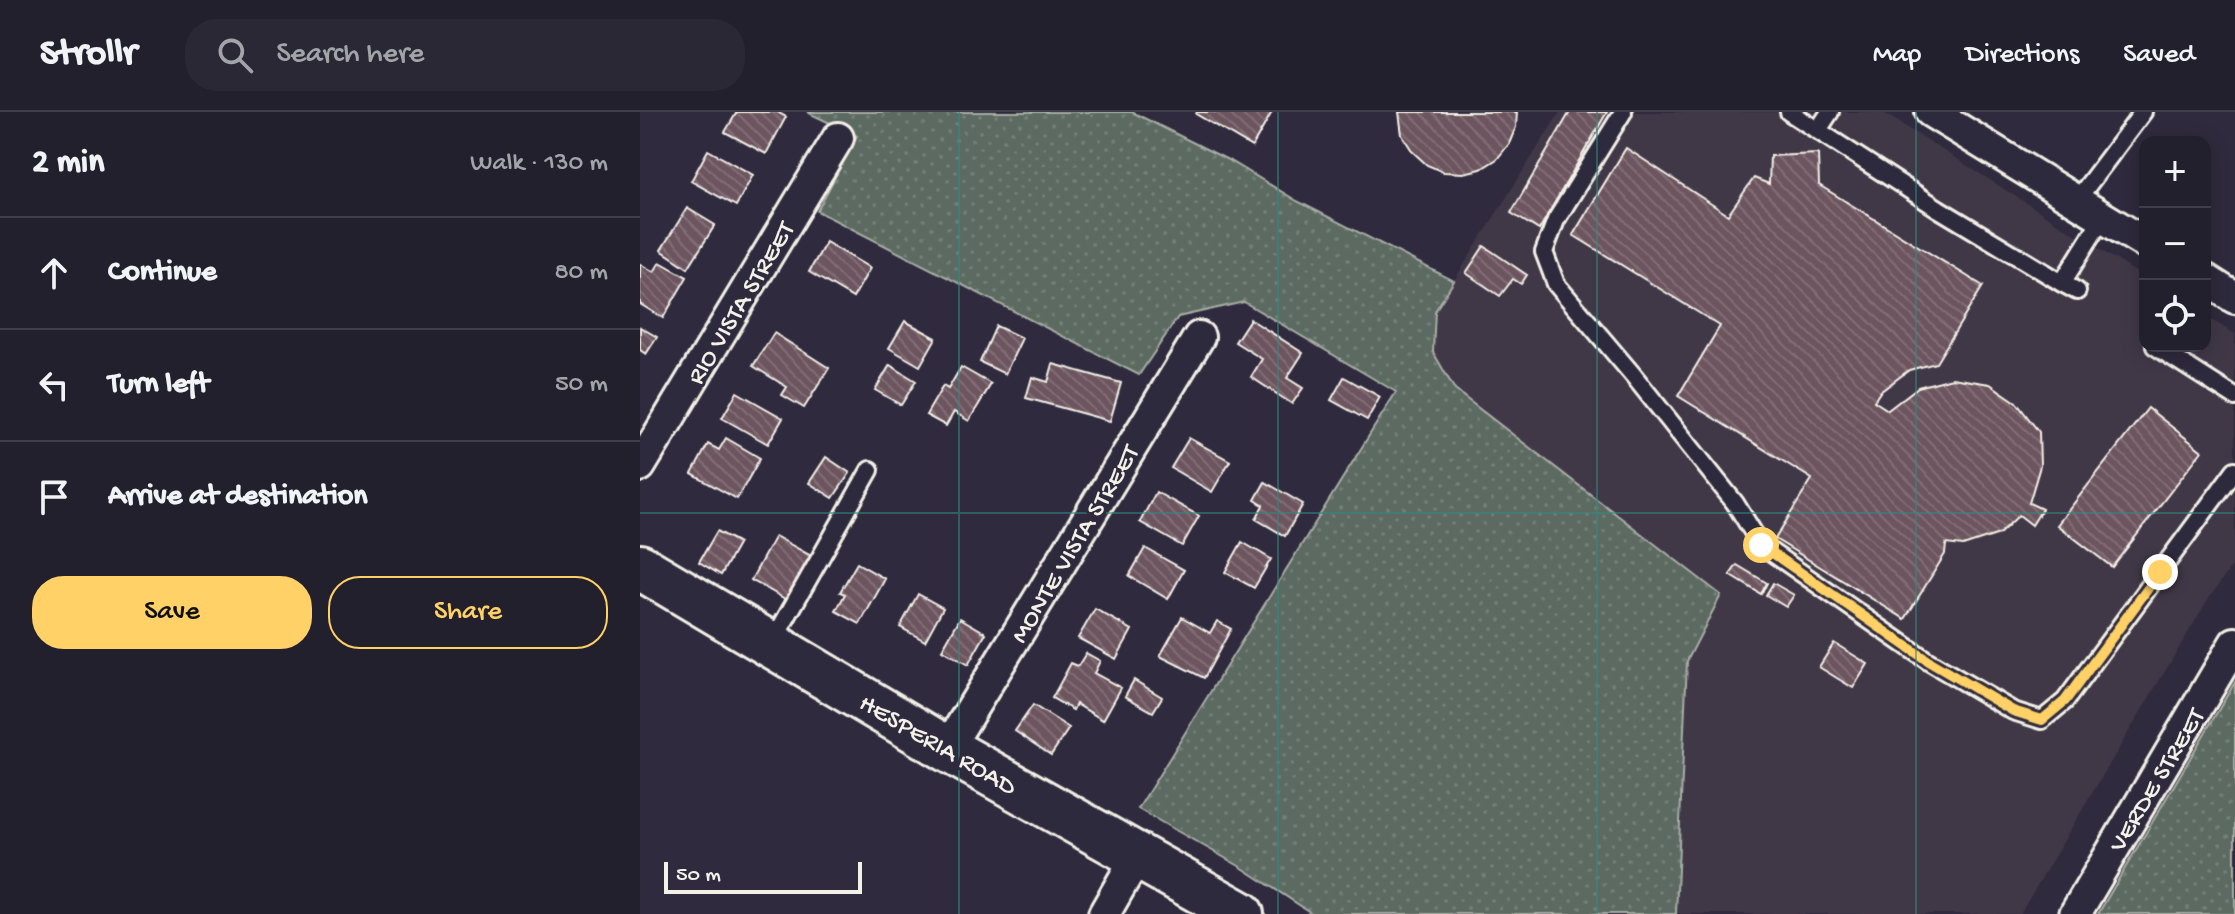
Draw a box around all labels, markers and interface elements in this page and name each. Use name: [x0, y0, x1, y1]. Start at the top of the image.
search box: [185, 19, 745, 91]
text: Strollr: [40, 33, 137, 77]
icon: search: [213, 33, 257, 77]
text: Search here: [277, 38, 424, 73]
text: Map: [1873, 39, 1921, 72]
text: Directions: [1965, 39, 2079, 72]
text: Saved: [2123, 39, 2195, 72]
map controls: [2139, 136, 2211, 352]
button: +: [2139, 136, 2211, 208]
text: 2 min: [32, 144, 104, 184]
text: Walk · 130 m: [470, 149, 608, 180]
button: −: [2139, 208, 2211, 280]
street label: RIO VISTA STREET: [682, 217, 804, 391]
icon: ahead: [32, 251, 76, 295]
text: Continue: [108, 256, 217, 291]
text: 80 m: [554, 258, 608, 289]
button: locate: [2139, 280, 2211, 352]
icon: left: [32, 363, 76, 407]
text: Turn left: [108, 368, 209, 403]
text: 50 m: [555, 370, 608, 401]
street label: MONTE VISTA STREET: [1006, 440, 1149, 650]
icon: arrive: [32, 475, 76, 519]
text: Arrive at destination: [108, 480, 368, 515]
route start: [1743, 527, 1779, 563]
route end: [2142, 554, 2178, 590]
button: Save: [32, 576, 312, 649]
button: Share: [328, 576, 608, 649]
street label: HESPERIA ROAD: [853, 689, 1021, 804]
street label: VERDE STREET: [2103, 703, 2214, 859]
scale bar: [664, 858, 862, 894]
text: 50 m: [676, 863, 721, 889]

